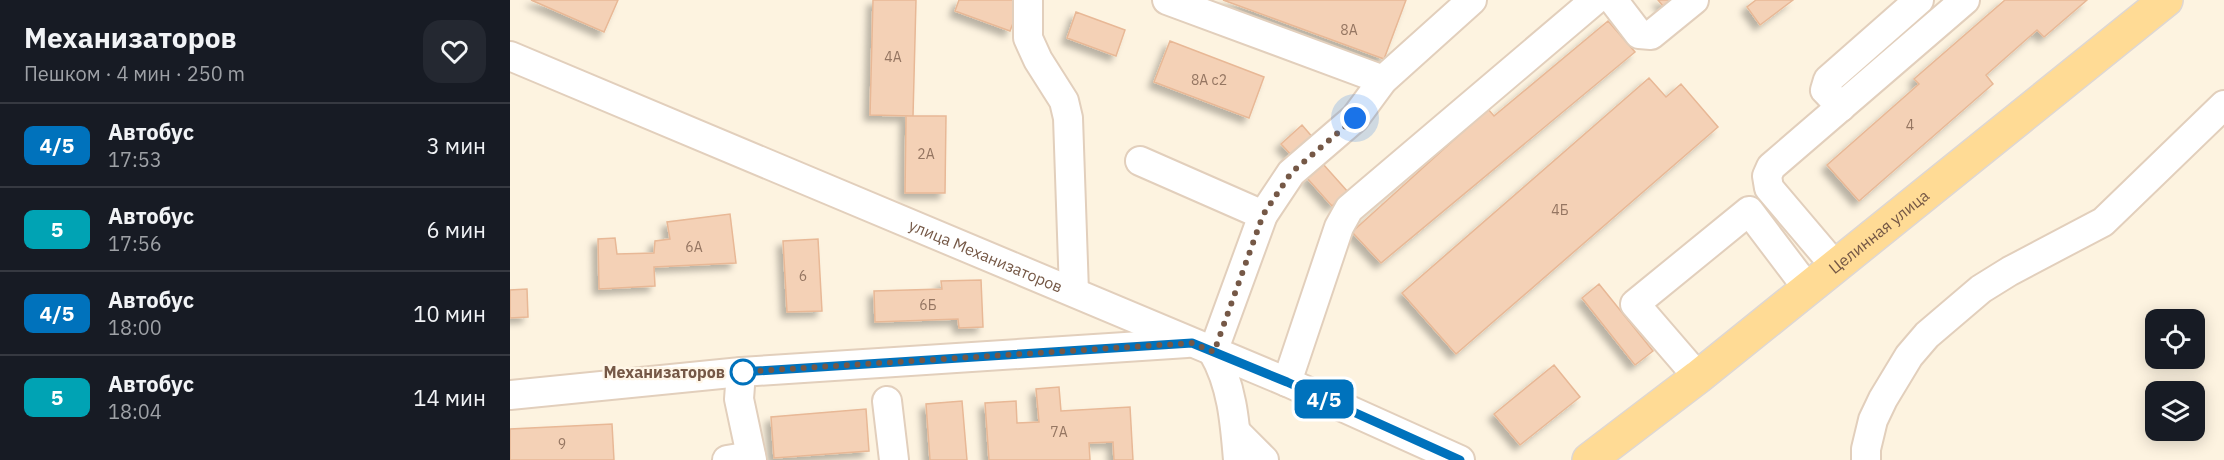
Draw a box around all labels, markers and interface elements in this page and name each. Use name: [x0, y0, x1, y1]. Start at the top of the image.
text: Механизаторов: [24, 19, 237, 56]
button: heart: [423, 20, 486, 83]
house number: 8А: [1340, 21, 1358, 39]
house number: 4А: [884, 48, 902, 66]
text: Пешком · 4 мин · 250 m: [24, 60, 245, 87]
house number: 8А с2: [1191, 71, 1227, 89]
your location: [1340, 103, 1370, 133]
house number: 4: [1906, 116, 1914, 134]
text: Автобус: [108, 117, 194, 146]
text: 4/5: [40, 131, 74, 159]
text: 3 мин: [426, 131, 486, 160]
house number: 2А: [917, 145, 935, 163]
text: 17:53: [108, 146, 162, 173]
street label: Целинная улица: [1825, 185, 1933, 278]
text: Автобус: [108, 201, 194, 230]
house number: 4Б: [1551, 201, 1569, 219]
text: 5: [51, 215, 63, 243]
text: 6 мин: [426, 215, 486, 244]
street label: улица Механизаторов: [906, 215, 1066, 297]
text: 17:56: [108, 230, 162, 257]
house number: 6А: [685, 238, 703, 256]
house number: 6: [799, 267, 807, 285]
text: Автобус: [108, 285, 194, 314]
house number: 6Б: [919, 296, 937, 314]
text: 4/5: [40, 299, 74, 327]
text: 10 мин: [413, 299, 486, 328]
map controls: [2145, 309, 2205, 441]
button: locate: [2145, 309, 2205, 369]
text: 18:00: [108, 314, 162, 341]
marker: Механизаторов: [730, 359, 756, 385]
place label: Механизаторов: [604, 362, 725, 382]
text: Автобус: [108, 369, 194, 398]
line badge: 4/5: [1290, 380, 1358, 418]
button: layers: [2145, 381, 2205, 441]
text: 5: [51, 383, 63, 411]
text: 14 мин: [413, 383, 486, 412]
text: 4/5: [1307, 385, 1341, 413]
text: 18:04: [108, 398, 162, 425]
house number: 7А: [1050, 423, 1068, 441]
house number: 9: [558, 435, 566, 453]

